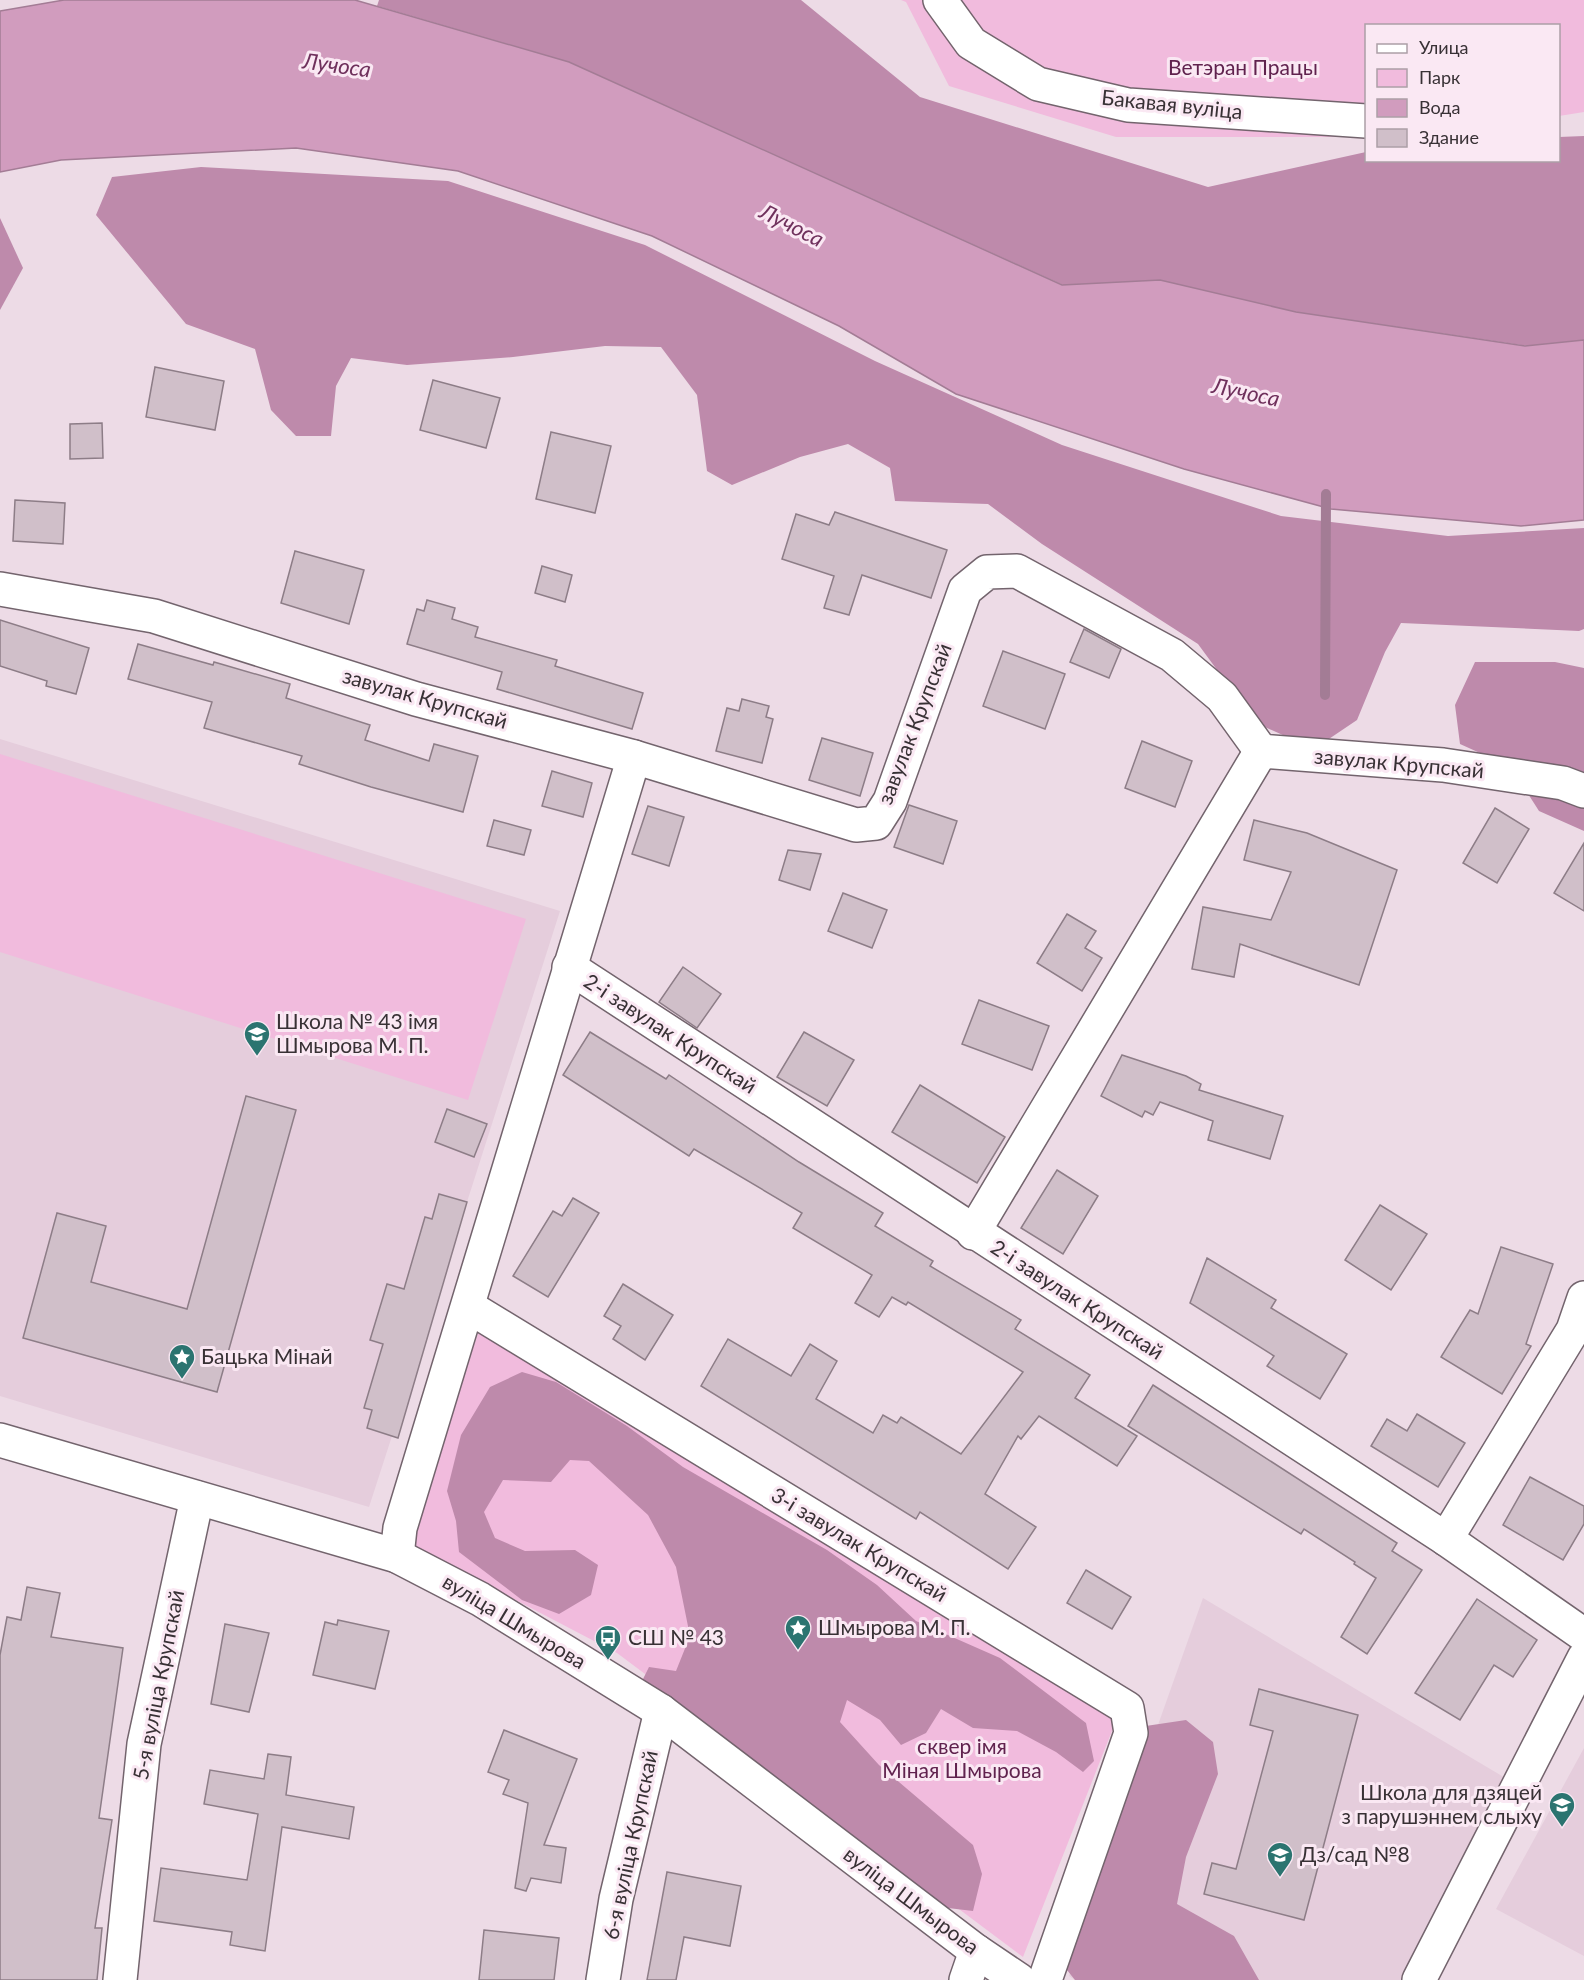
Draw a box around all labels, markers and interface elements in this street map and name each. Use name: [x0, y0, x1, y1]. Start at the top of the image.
legend: [1365, 24, 1560, 162]
text: Улица: [1419, 36, 1469, 58]
water label: Лучоса: [300, 46, 373, 83]
park label: Ветэран Працы: [1168, 54, 1318, 79]
text: Парк: [1419, 66, 1461, 88]
street label: Бакавая вуліца: [1100, 84, 1244, 123]
text: Вода: [1419, 96, 1460, 118]
text: Здание: [1419, 126, 1479, 148]
water label: Лучоса: [755, 197, 829, 252]
water label: Лучоса: [1209, 371, 1282, 412]
street label: завулак Крупскай: [871, 639, 956, 807]
street label: завулак Крупскай: [340, 662, 511, 733]
street label: завулак Крупскай: [1313, 743, 1485, 782]
street label: 2-і завулак Крупскай: [580, 968, 762, 1098]
place label: Школа № 43 імя Шмырова М. П.: [276, 1008, 438, 1057]
school or university icon: Школа № 43 імя Шмырова М. П.: [242, 1019, 272, 1057]
street label: 2-і завулак Крупскай: [987, 1234, 1169, 1364]
place icon: Бацька Мінай: [167, 1342, 197, 1380]
place label: Бацька Мінай: [201, 1343, 333, 1368]
street label: 3-і завулак Крупскай: [767, 1481, 952, 1606]
street label: вуліца Шмырова: [439, 1568, 591, 1673]
street label: 5-я вуліца Крупскай: [127, 1588, 188, 1782]
place icon: Шмырова М. П.: [783, 1613, 813, 1651]
place label: Шмырова М. П.: [818, 1614, 971, 1639]
bus stop icon: СШ № 43: [593, 1623, 623, 1661]
place label: СШ № 43: [628, 1624, 724, 1649]
park label: сквер імя Міная Шмырова: [882, 1733, 1042, 1782]
street label: 6-я вуліца Крупскай: [597, 1748, 662, 1942]
place label: Школа для дзяцей з парушэннем слыху: [1342, 1779, 1542, 1828]
school or university icon: Школа для дзяцей з парушэннем слыху: [1547, 1790, 1577, 1828]
school or university icon: Дз/сад №8: [1265, 1840, 1295, 1878]
street label: вуліца Шмырова: [839, 1841, 984, 1959]
place label: Дз/сад №8: [1300, 1841, 1410, 1866]

